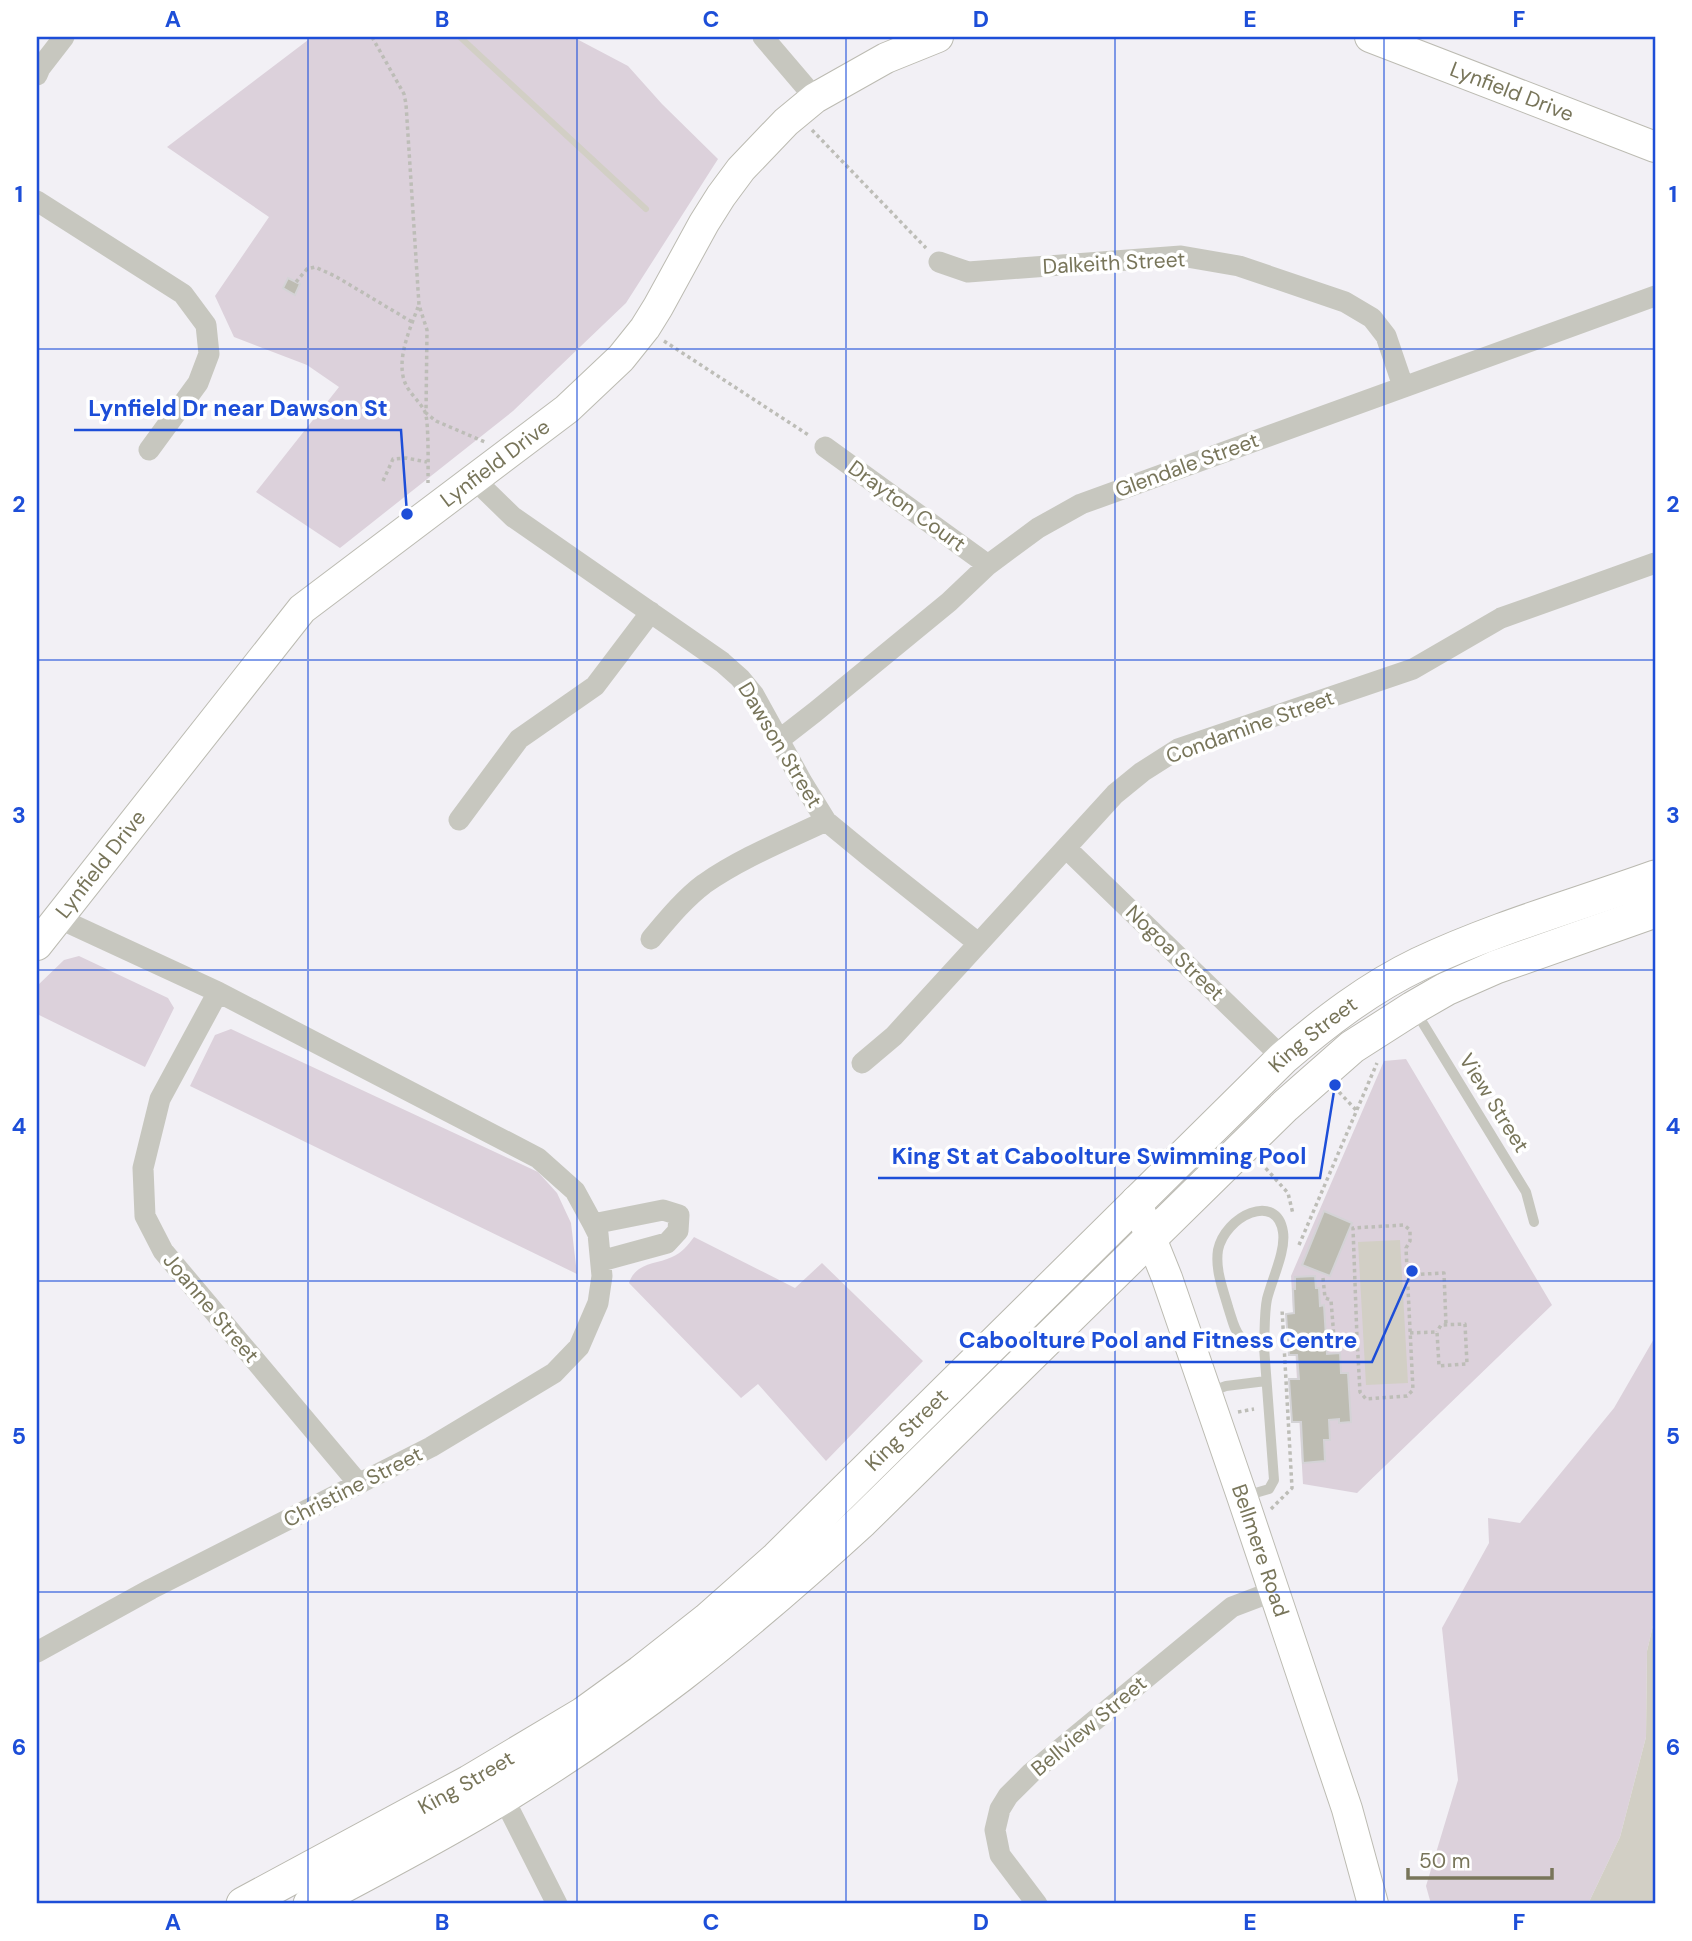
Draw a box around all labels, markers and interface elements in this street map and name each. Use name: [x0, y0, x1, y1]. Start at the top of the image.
text: A: [165, 4, 181, 34]
text: B: [435, 4, 449, 34]
text: C: [703, 4, 719, 34]
text: D: [973, 4, 989, 34]
text: E: [1243, 4, 1257, 34]
text: F: [1513, 4, 1526, 34]
street label: Lynfield Drive: [1446, 55, 1578, 128]
text: 1: [15, 179, 23, 209]
text: 1: [1669, 179, 1677, 209]
street label: Dalkeith Street: [1042, 245, 1186, 281]
callout: Lynfield Dr near Dawson St: [74, 386, 401, 430]
text: Lynfield Dr near Dawson St: [88, 393, 388, 423]
street label: Lynfield Drive: [435, 413, 556, 514]
street label: Glendale Street: [1111, 426, 1263, 504]
street label: Drayton Court: [843, 454, 971, 558]
text: 2: [12, 489, 26, 519]
text: 2: [1666, 489, 1680, 519]
street label: Dawson Street: [731, 677, 829, 813]
street label: Condamine Street: [1162, 684, 1338, 770]
text: 3: [12, 800, 26, 830]
text: 3: [1666, 800, 1680, 830]
street label: Lynfield Drive: [49, 804, 152, 924]
street label: Nogoa Street: [1120, 899, 1230, 1007]
street label: King Street: [1262, 990, 1363, 1079]
street label: View Street: [1453, 1048, 1535, 1158]
text: 4: [12, 1111, 27, 1141]
text: 4: [1666, 1111, 1681, 1141]
callout: King St at Caboolture Swimming Pool: [878, 1134, 1320, 1178]
text: King St at Caboolture Swimming Pool: [892, 1141, 1306, 1171]
street label: Joanne Street: [157, 1247, 265, 1369]
callout: Caboolture Pool and Fitness Centre: [945, 1318, 1372, 1362]
text: Caboolture Pool and Fitness Centre: [959, 1325, 1357, 1355]
street label: King Street: [859, 1383, 954, 1477]
text: 5: [12, 1421, 26, 1451]
text: 5: [1666, 1421, 1680, 1451]
street label: Christine Street: [279, 1440, 427, 1534]
street label: Bellmere Road: [1225, 1480, 1296, 1621]
street label: Bellview Street: [1025, 1669, 1153, 1783]
text: 6: [12, 1732, 26, 1762]
text: 6: [1666, 1732, 1680, 1762]
street label: King Street: [413, 1744, 519, 1821]
scale bar: [1408, 1836, 1552, 1880]
text: 50 m: [1419, 1847, 1470, 1875]
text: A: [165, 1907, 181, 1937]
text: B: [435, 1907, 449, 1937]
text: C: [703, 1907, 719, 1937]
text: D: [973, 1907, 989, 1937]
text: E: [1243, 1907, 1257, 1937]
text: F: [1513, 1907, 1526, 1937]

